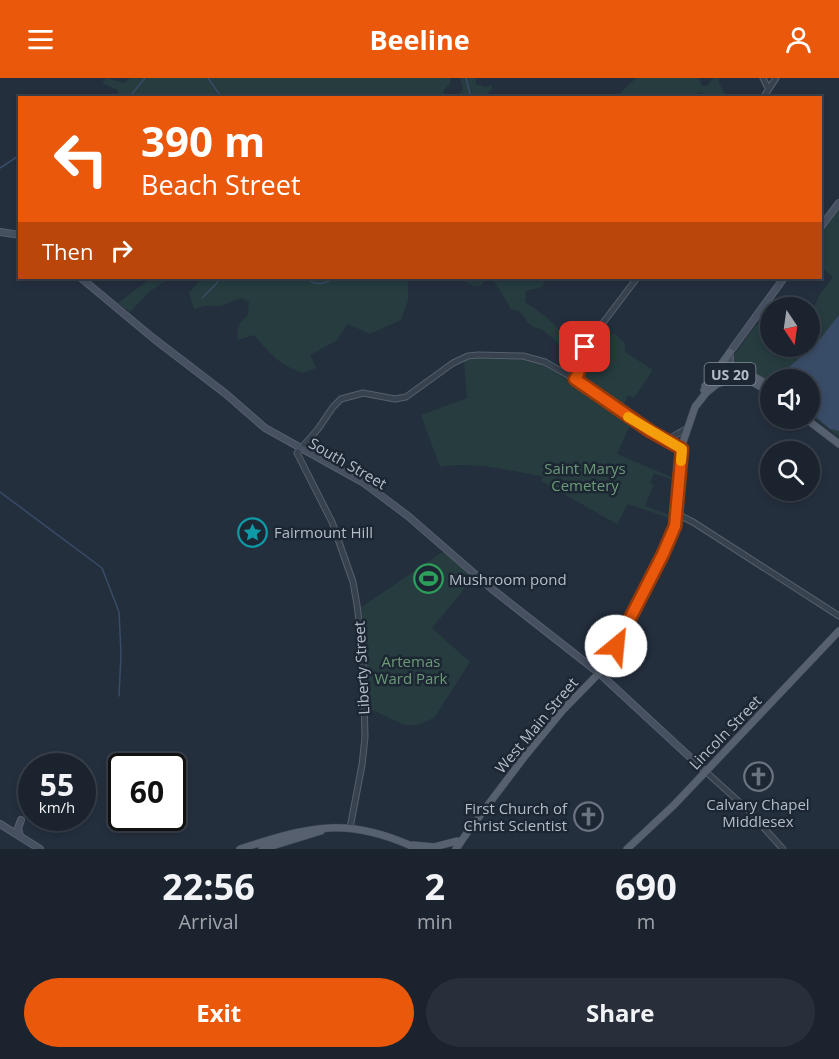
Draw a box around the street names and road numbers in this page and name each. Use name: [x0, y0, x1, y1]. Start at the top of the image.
road number: US 20: [704, 363, 756, 385]
street label: South Street: [305, 433, 391, 493]
street label: Liberty Street: [349, 621, 373, 715]
street label: West Main Street: [490, 673, 582, 777]
street label: Lincoln Street: [685, 691, 765, 773]

